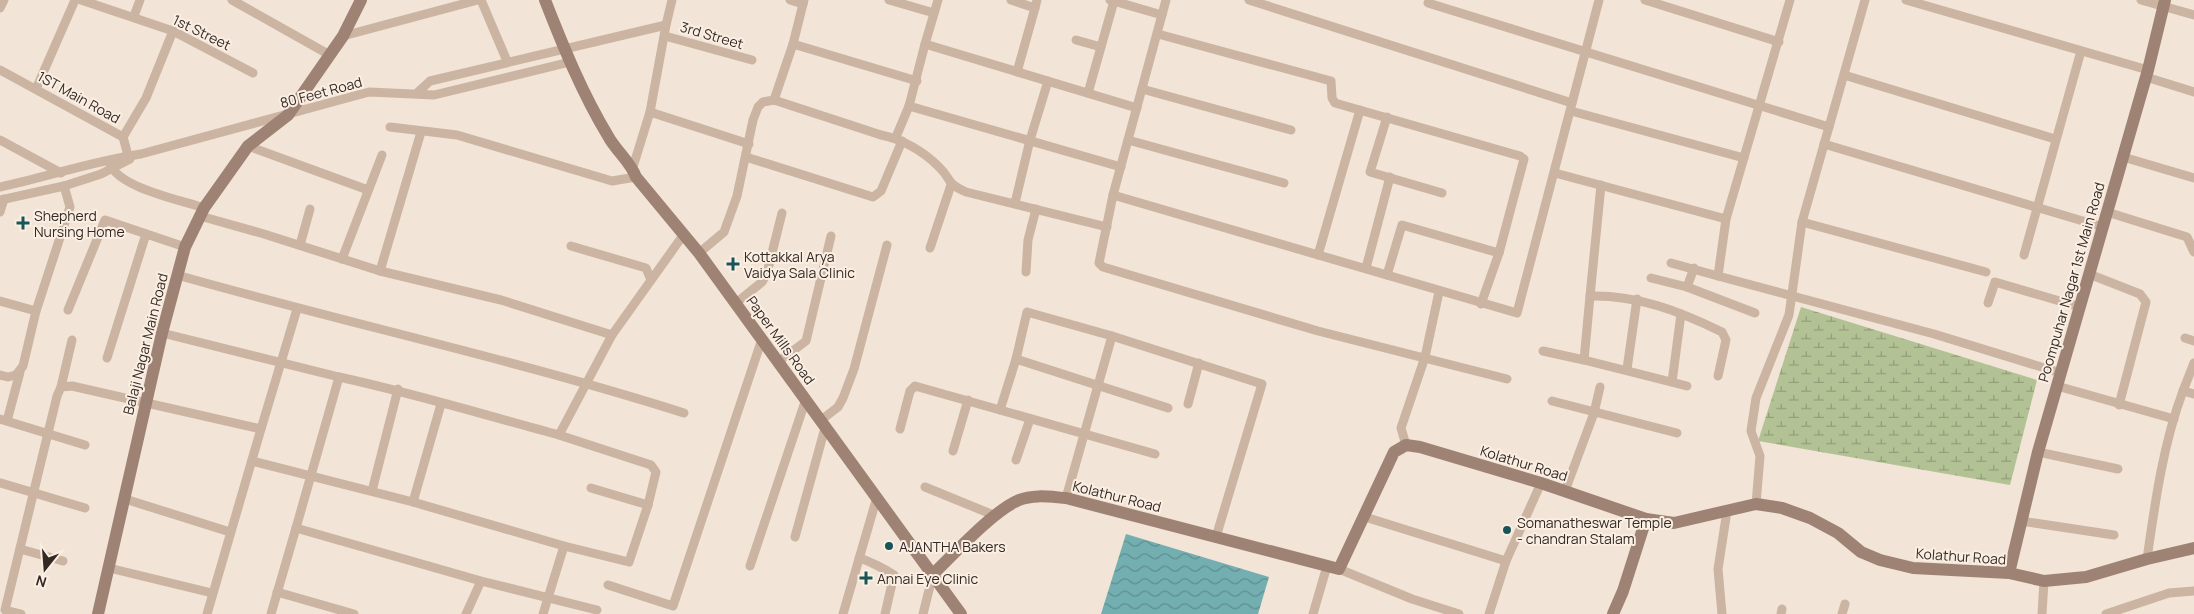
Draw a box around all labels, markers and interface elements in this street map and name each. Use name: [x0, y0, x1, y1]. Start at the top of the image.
street label: 1st Street: [170, 10, 235, 54]
street label: 3rd Street: [678, 17, 746, 53]
street label: 1ST Main Road: [34, 66, 124, 128]
street label: 80 Feet Road: [278, 72, 364, 112]
street label: Poompuhar Nagar 1st Main Road: [2033, 180, 2109, 384]
place label: Shepherd Nursing Home: [34, 206, 125, 241]
marker: Shepherd Nursing Home: [16, 216, 30, 230]
place label: Kottakkal Arya Vaidya Sala Clinic: [744, 247, 855, 282]
marker: Kottakkal Arya Vaidya Sala Clinic: [726, 257, 740, 271]
street label: Balaji Nagar Main Road: [118, 271, 172, 417]
street label: Paper Mills Road: [742, 292, 820, 388]
street label: Kolathur Road: [1478, 441, 1570, 485]
street label: Kolathur Road: [1071, 476, 1163, 516]
place label: Somanatheswar Temple - chandran Stalam: [1517, 513, 1672, 548]
marker: Somanatheswar Temple - chandran Stalam: [1501, 524, 1513, 536]
place label: AJANTHA Bakers: [899, 537, 1006, 556]
marker: AJANTHA Bakers: [883, 540, 895, 552]
street label: Kolathur Road: [1915, 543, 2007, 569]
north arrow: [20, 544, 70, 594]
place label: Annai Eye Clinic: [877, 569, 979, 588]
text: N: [33, 571, 49, 592]
marker: Annai Eye Clinic: [859, 571, 873, 585]

